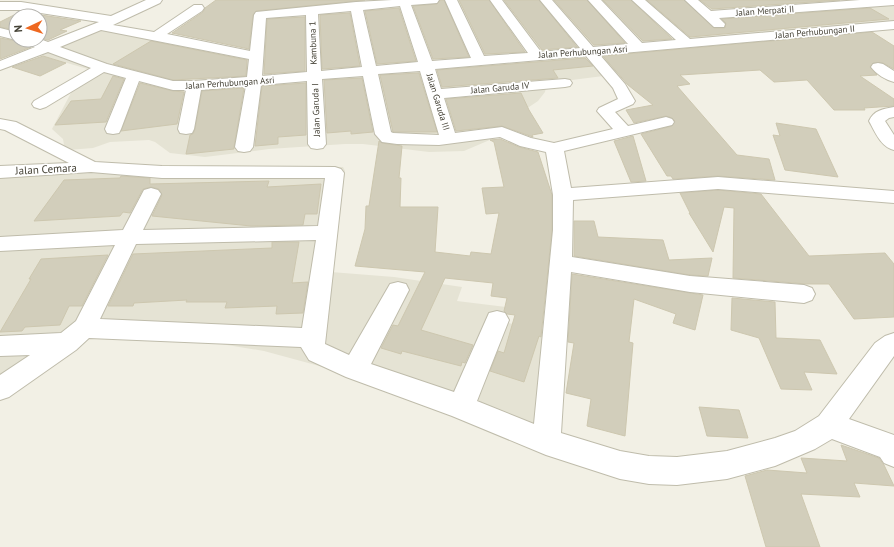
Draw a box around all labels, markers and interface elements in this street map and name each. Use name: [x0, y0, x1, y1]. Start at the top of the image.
street label: Jalan Merpati II: [734, 3, 795, 18]
north arrow: [8, 8, 48, 48]
street label: Kambuna 1: [306, 21, 319, 65]
street label: Jalan Perhubungan II: [774, 23, 855, 41]
text: N: [11, 25, 25, 33]
street label: Jalan Perhubungan Asri: [537, 43, 628, 60]
street label: Jalan Garuda III: [424, 71, 452, 132]
street label: Jalan Perhubungan Asri: [184, 74, 275, 91]
street label: Jalan Garuda IV: [469, 79, 531, 96]
street label: Jalan Garuda I: [309, 83, 322, 138]
street label: Jalan Cemara: [14, 160, 77, 178]

